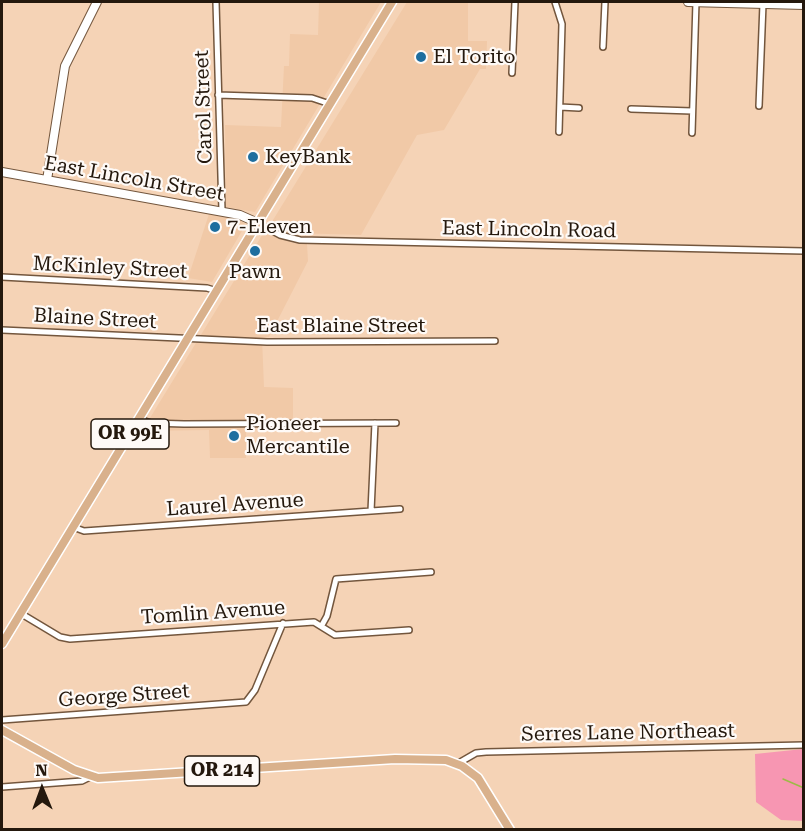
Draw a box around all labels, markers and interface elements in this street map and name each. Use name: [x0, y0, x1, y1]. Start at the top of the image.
place label: El Torito: [433, 45, 516, 69]
street label: Carol Street: [190, 50, 218, 164]
marker: El Torito: [414, 50, 428, 64]
place label: KeyBank: [265, 145, 351, 169]
marker: KeyBank: [246, 150, 260, 164]
street label: East Lincoln Street: [42, 151, 226, 207]
place label: 7-Eleven: [227, 215, 312, 239]
street label: East Lincoln Road: [442, 216, 616, 244]
marker: 7-Eleven: [208, 220, 222, 234]
marker: Pawn: [248, 244, 262, 258]
street label: McKinley Street: [32, 252, 188, 284]
place label: Pawn: [229, 260, 281, 284]
street label: Blaine Street: [33, 304, 157, 334]
street label: East Blaine Street: [257, 314, 425, 338]
place label: Pioneer Mercantile: [246, 412, 350, 459]
road number: OR 99E: [91, 419, 169, 449]
marker: Pioneer Mercantile: [227, 429, 241, 443]
street label: Laurel Avenue: [166, 488, 304, 522]
street label: Tomlin Avenue: [140, 596, 286, 630]
street label: George Street: [58, 679, 190, 713]
street label: Serres Lane Northeast: [521, 719, 735, 747]
road number: OR 214: [184, 756, 260, 786]
north arrow: [12, 759, 72, 819]
text: N: [35, 761, 48, 780]

